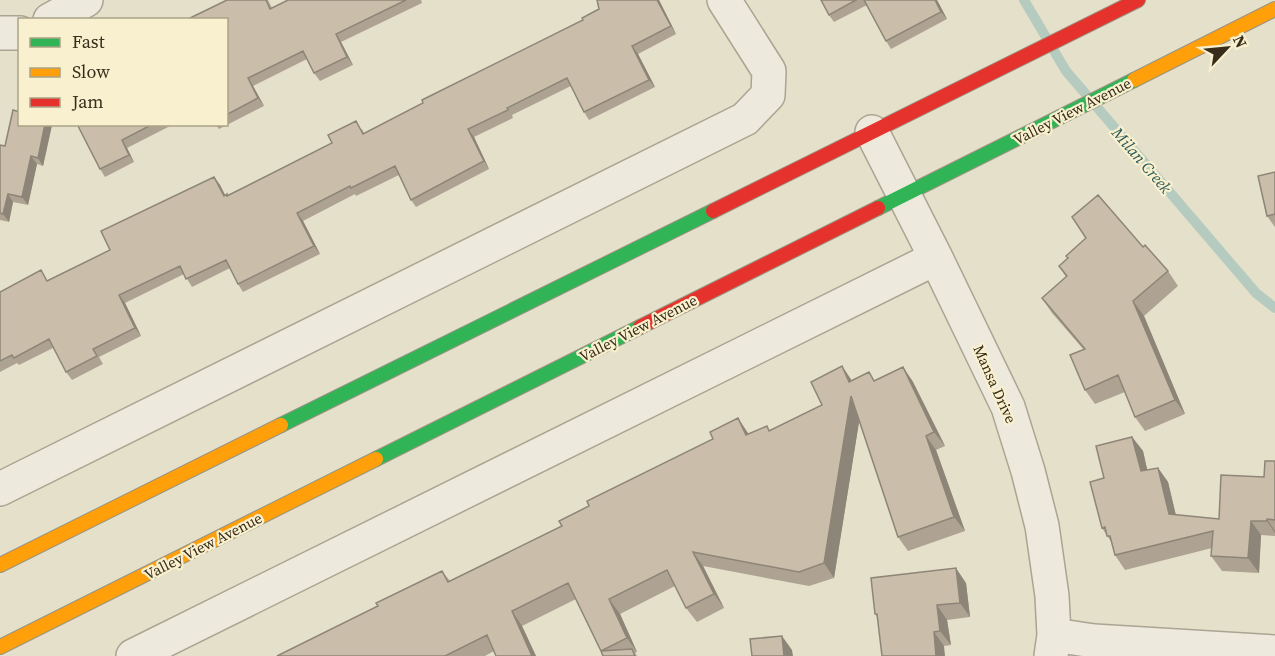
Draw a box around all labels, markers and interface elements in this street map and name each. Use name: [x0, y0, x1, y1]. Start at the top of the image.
legend: [18, 18, 228, 126]
north arrow: [1197, 18, 1257, 78]
text: Fast: [72, 29, 105, 54]
text: N: [1228, 31, 1253, 52]
text: Slow: [72, 59, 110, 84]
street label: Valley View Avenue: [1010, 72, 1135, 150]
text: Jam: [71, 89, 104, 114]
water label: Milan Creek: [1106, 121, 1177, 198]
street label: Valley View Avenue: [576, 289, 701, 367]
street label: Mansa Drive: [968, 342, 1022, 427]
street label: Valley View Avenue: [141, 507, 266, 585]

